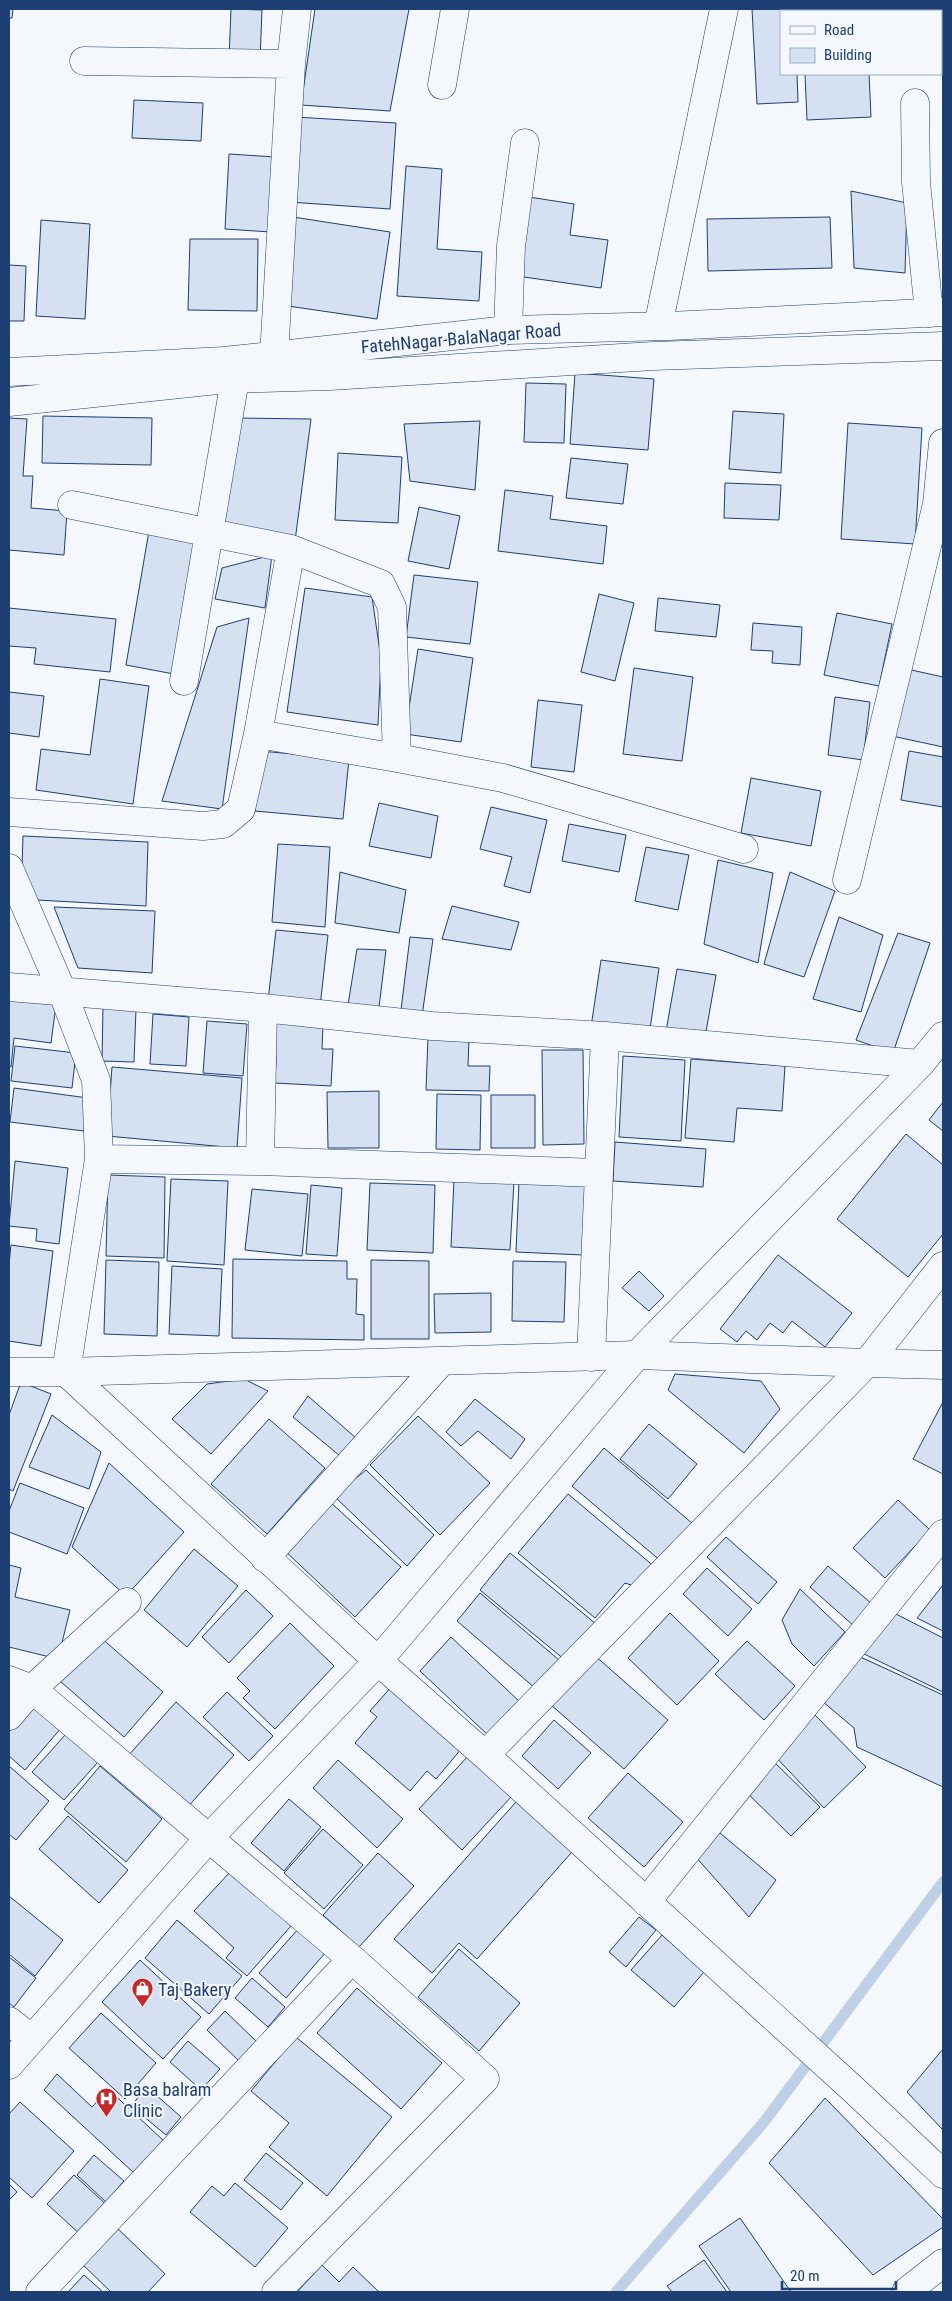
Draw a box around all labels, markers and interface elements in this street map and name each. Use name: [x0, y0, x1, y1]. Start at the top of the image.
legend: [780, 10, 942, 75]
text: Road: [824, 21, 854, 39]
text: Building: [824, 46, 872, 64]
street label: FatehNagar-BalaNagar Road: [360, 319, 562, 357]
shop icon: Taj Bakery: [130, 1977, 154, 2008]
place label: Taj Bakery: [158, 1979, 232, 2000]
place label: Basa balram Clinic: [123, 2079, 211, 2121]
hospital icon: Basa balram Clinic: [95, 2087, 119, 2118]
scale bar: [782, 2258, 896, 2290]
text: 20 m: [790, 2267, 820, 2285]

